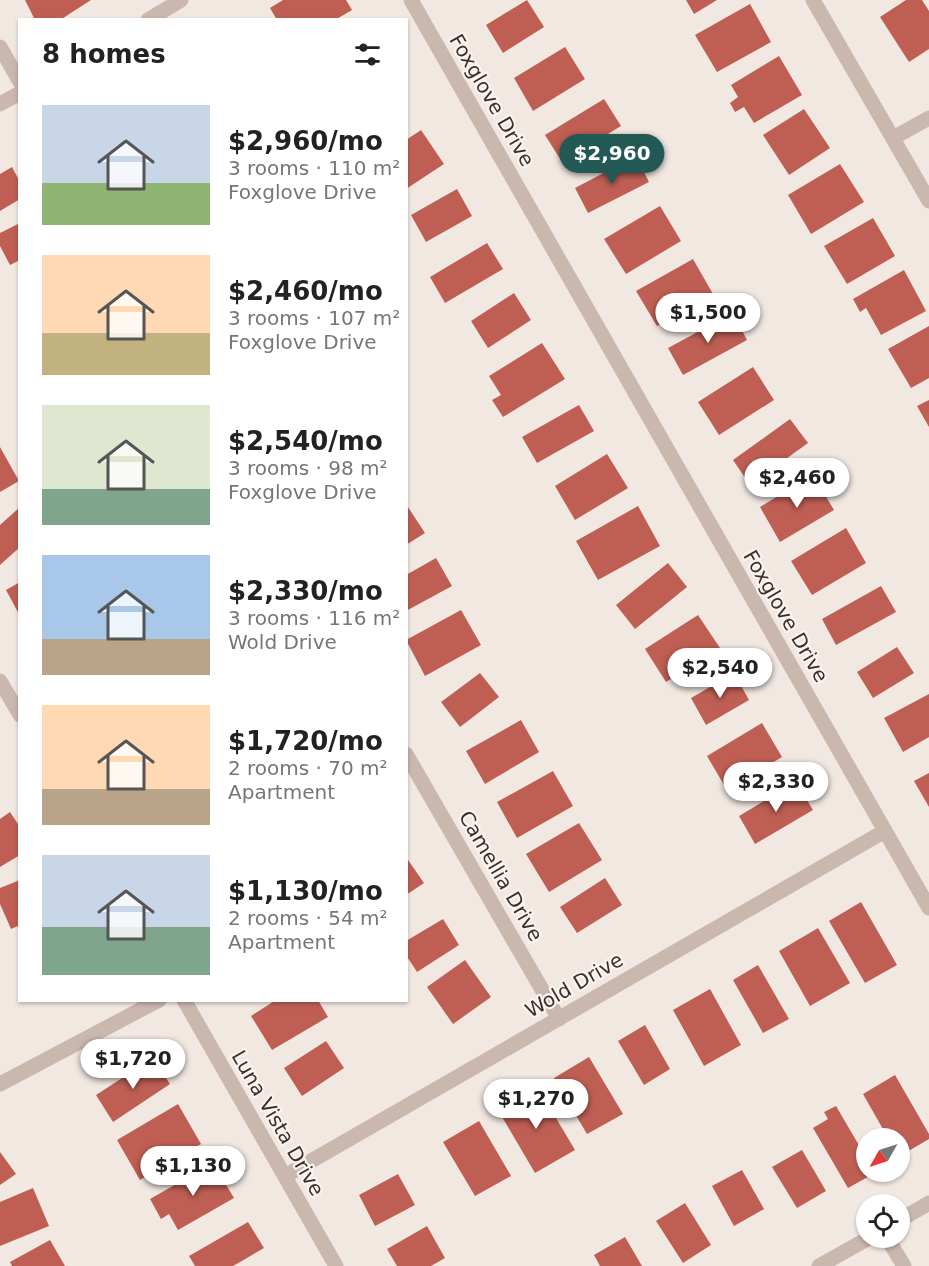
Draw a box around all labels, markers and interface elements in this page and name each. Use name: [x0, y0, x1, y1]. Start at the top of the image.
street label: Foxglove Drive: [444, 30, 540, 170]
icon: filters: [351, 38, 384, 71]
text: 8 homes: [42, 39, 166, 69]
text: $2,960/mo: [228, 126, 383, 156]
icon: home: [90, 129, 162, 201]
pin: $2,960: [563, 134, 661, 185]
text: $2,960: [573, 141, 651, 165]
text: 3 rooms · 110 m²: [228, 156, 400, 180]
text: Foxglove Drive: [228, 180, 377, 204]
text: $2,460/mo: [228, 276, 383, 306]
icon: home: [90, 279, 162, 351]
pin: $1,500: [659, 293, 757, 344]
text: $1,500: [669, 300, 747, 324]
text: 3 rooms · 107 m²: [228, 306, 400, 330]
text: Foxglove Drive: [228, 330, 377, 354]
text: $2,540/mo: [228, 426, 383, 456]
icon: home: [90, 429, 162, 501]
text: 3 rooms · 98 m²: [228, 456, 388, 480]
pin: $2,460: [748, 458, 846, 509]
text: $2,460: [758, 465, 836, 489]
text: Foxglove Drive: [228, 480, 377, 504]
street label: Foxglove Drive: [738, 546, 834, 686]
text: $2,330/mo: [228, 576, 383, 606]
icon: home: [90, 579, 162, 651]
text: 3 rooms · 116 m²: [228, 606, 400, 630]
text: Wold Drive: [228, 630, 337, 654]
pin: $2,540: [671, 648, 769, 699]
text: $2,540: [681, 655, 759, 679]
text: $1,720/mo: [228, 726, 383, 756]
icon: home: [90, 729, 162, 801]
text: 2 rooms · 70 m²: [228, 756, 388, 780]
pin: $2,330: [727, 762, 825, 813]
text: $2,330: [737, 769, 815, 793]
text: Apartment: [228, 780, 335, 804]
street label: Camellia Drive: [454, 807, 548, 945]
text: $1,130/mo: [228, 876, 383, 906]
icon: home: [90, 879, 162, 951]
text: 2 rooms · 54 m²: [228, 906, 388, 930]
text: Apartment: [228, 930, 335, 954]
street label: Wold Drive: [521, 947, 627, 1023]
pin: $1,720: [84, 1039, 182, 1090]
text: $1,720: [94, 1046, 172, 1070]
street label: Luna Vista Drive: [227, 1046, 329, 1200]
pin: $1,270: [487, 1079, 585, 1130]
text: $1,270: [497, 1086, 575, 1110]
north arrow: [856, 1128, 910, 1182]
map controls: [856, 1128, 910, 1248]
pin: $1,130: [144, 1146, 242, 1197]
text: $1,130: [154, 1153, 232, 1177]
button: locate: [856, 1194, 910, 1248]

